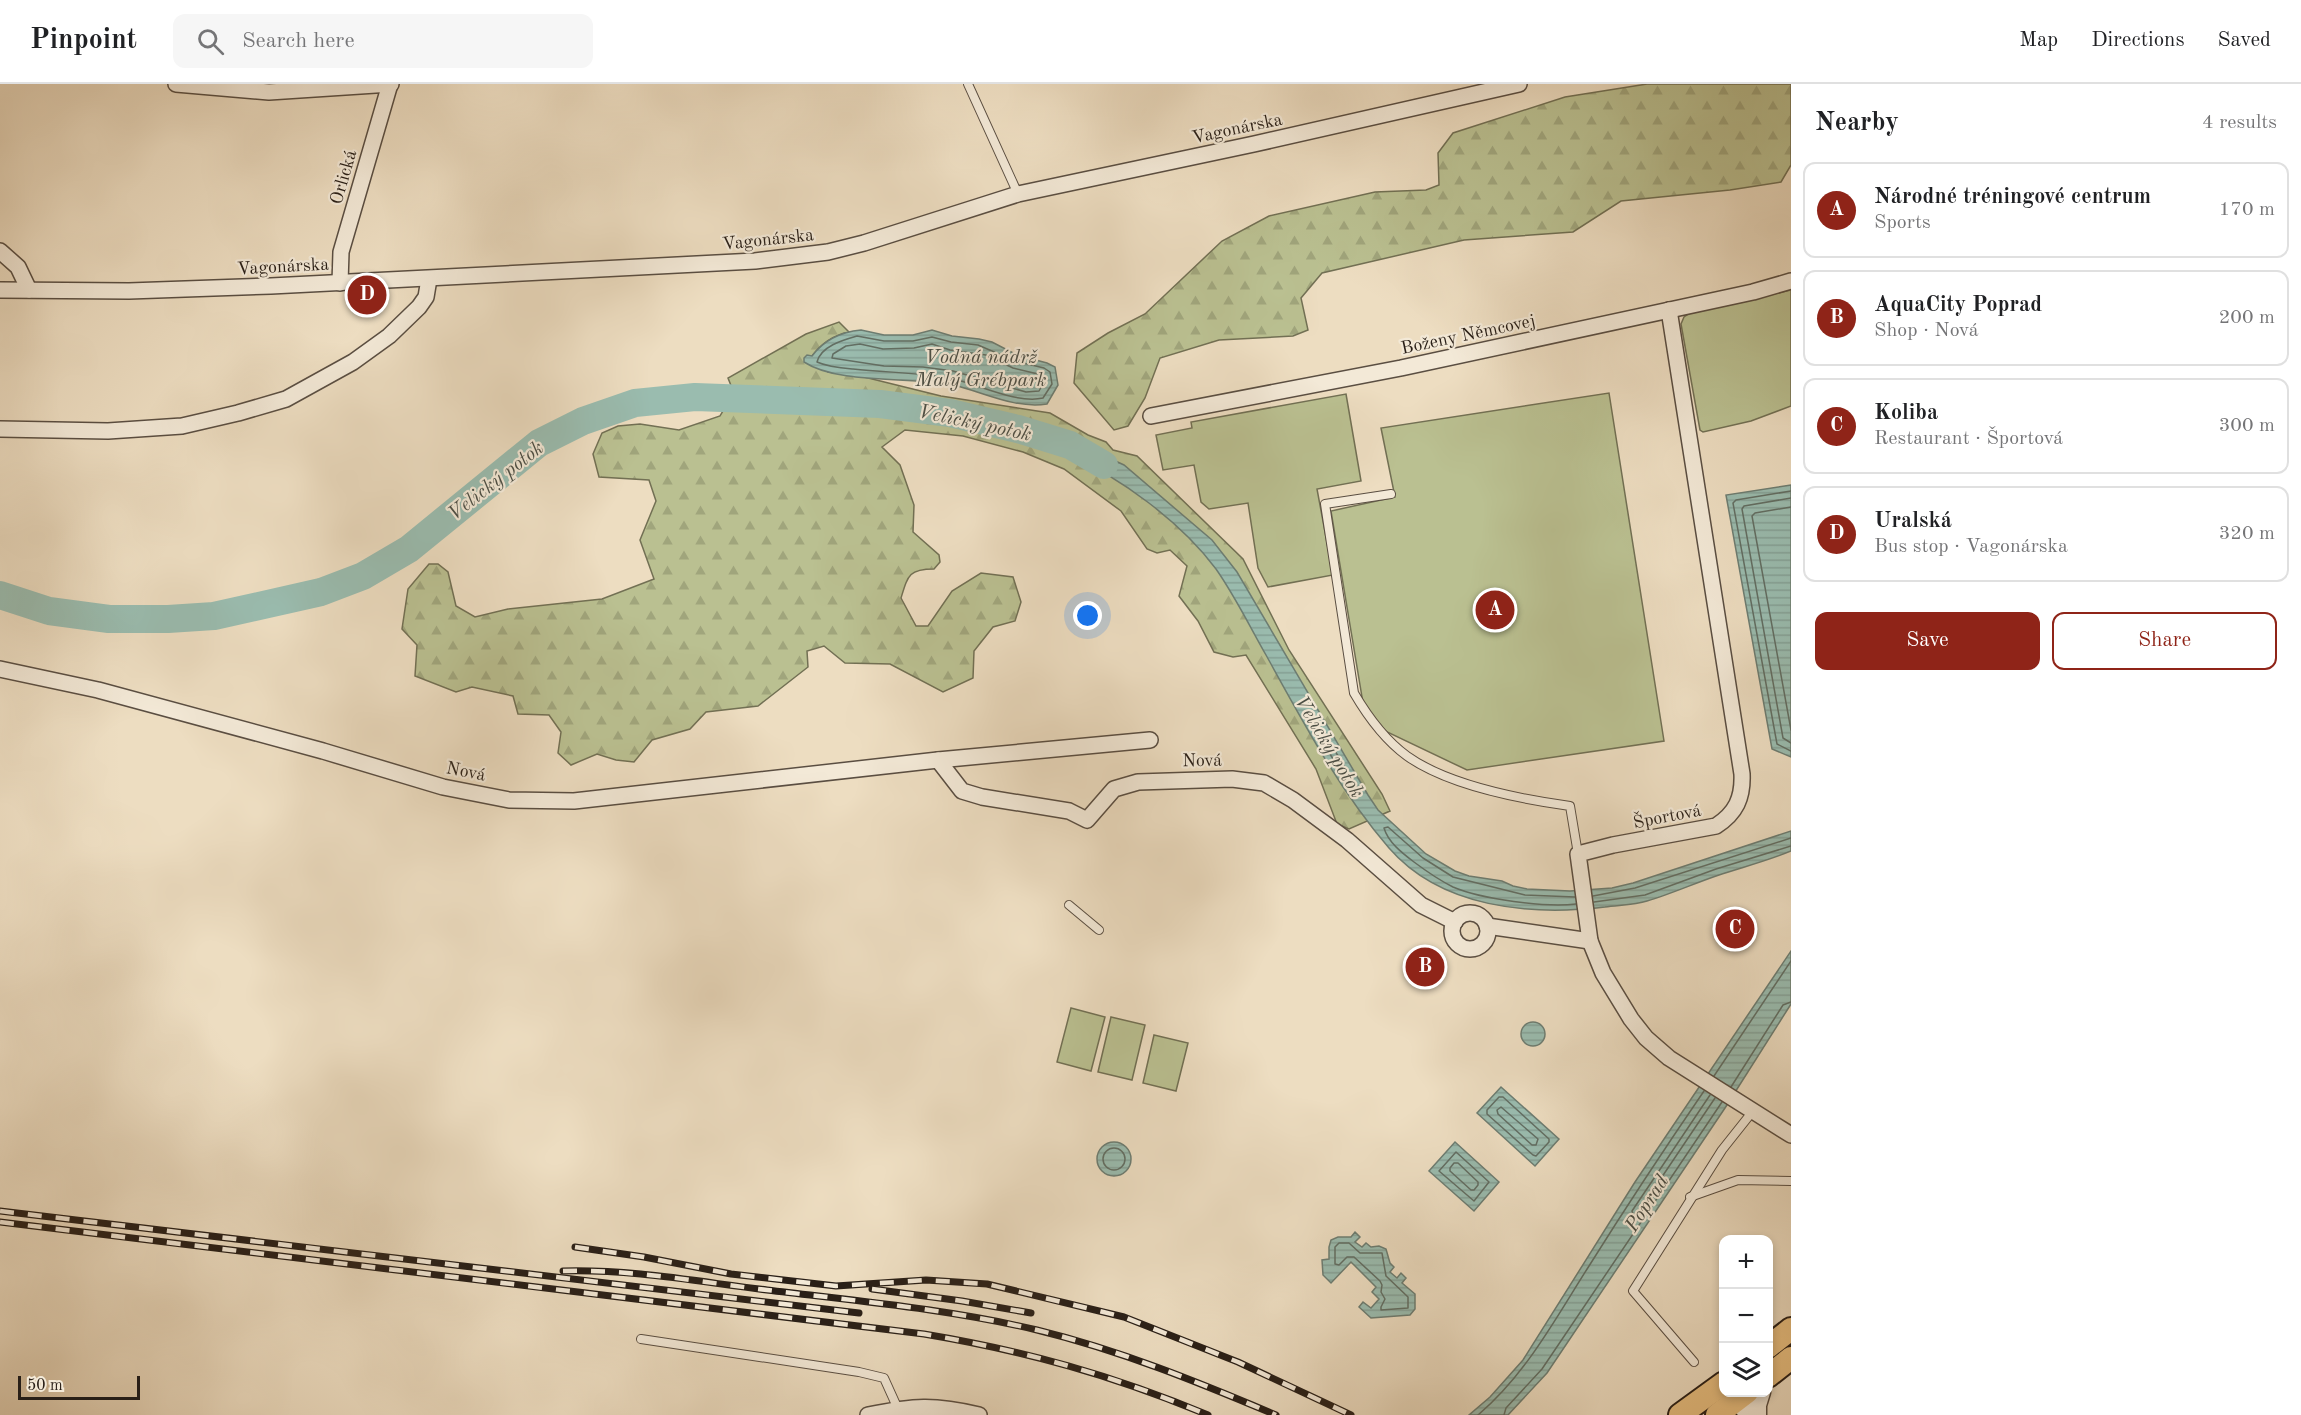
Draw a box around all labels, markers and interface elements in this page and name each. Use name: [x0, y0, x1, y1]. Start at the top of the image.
search box: [173, 14, 593, 68]
icon: search: [194, 25, 227, 58]
text: Pinpoint: [30, 27, 137, 55]
text: Search here: [242, 30, 355, 52]
text: Map: [2019, 30, 2058, 51]
text: Directions: [2091, 30, 2185, 51]
text: Saved: [2218, 30, 2271, 51]
text: Nearby: [1815, 110, 1899, 136]
street label: Vagonárska: [1190, 111, 1284, 147]
text: 4 results: [2202, 113, 2277, 133]
street label: Orlická: [328, 148, 360, 207]
text: Národné tréningové centrum: [1874, 186, 2151, 208]
text: A: [1829, 200, 1844, 220]
text: 170 m: [2219, 200, 2275, 220]
text: Sports: [1874, 213, 1931, 233]
street label: Vagonárska: [721, 226, 815, 254]
street label: Vagonárska: [237, 256, 330, 278]
pin: D: [348, 272, 386, 318]
text: AquaCity Poprad: [1874, 294, 2042, 316]
text: B: [1829, 308, 1844, 328]
text: 200 m: [2219, 308, 2275, 328]
street label: Boženy Němcovej: [1399, 312, 1537, 358]
text: Shop · Nová: [1874, 321, 1979, 341]
water label: Vodná nádrž Malý Grébpark: [914, 348, 1047, 391]
water label: Velický potok: [916, 402, 1033, 446]
text: Koliba: [1874, 402, 1938, 424]
text: C: [1830, 416, 1843, 436]
text: 300 m: [2219, 416, 2275, 436]
text: Restaurant · Športová: [1874, 429, 2063, 449]
water label: Velický potok: [445, 438, 548, 525]
text: Uralská: [1874, 510, 1952, 532]
text: D: [1829, 524, 1844, 544]
text: 320 m: [2219, 524, 2275, 544]
text: Bus stop · Vagonárska: [1874, 537, 2068, 557]
pin: A: [1476, 588, 1514, 632]
your location: [1073, 601, 1102, 630]
button: Save: [1815, 612, 2040, 670]
button: Share: [2052, 612, 2277, 670]
water label: Velický potok: [1290, 692, 1367, 802]
street label: Nová: [1182, 752, 1222, 770]
street label: Nová: [445, 759, 487, 785]
street label: Športová: [1631, 797, 1703, 832]
pin: C: [1716, 906, 1754, 952]
pin: B: [1406, 944, 1444, 990]
water label: Poprad: [1622, 1172, 1673, 1237]
map controls: [1719, 1235, 1773, 1397]
button: +: [1719, 1235, 1773, 1289]
button: −: [1719, 1289, 1773, 1343]
button: layers: [1719, 1343, 1773, 1397]
scale bar: [18, 1373, 140, 1400]
text: 50 m: [27, 1378, 63, 1394]

